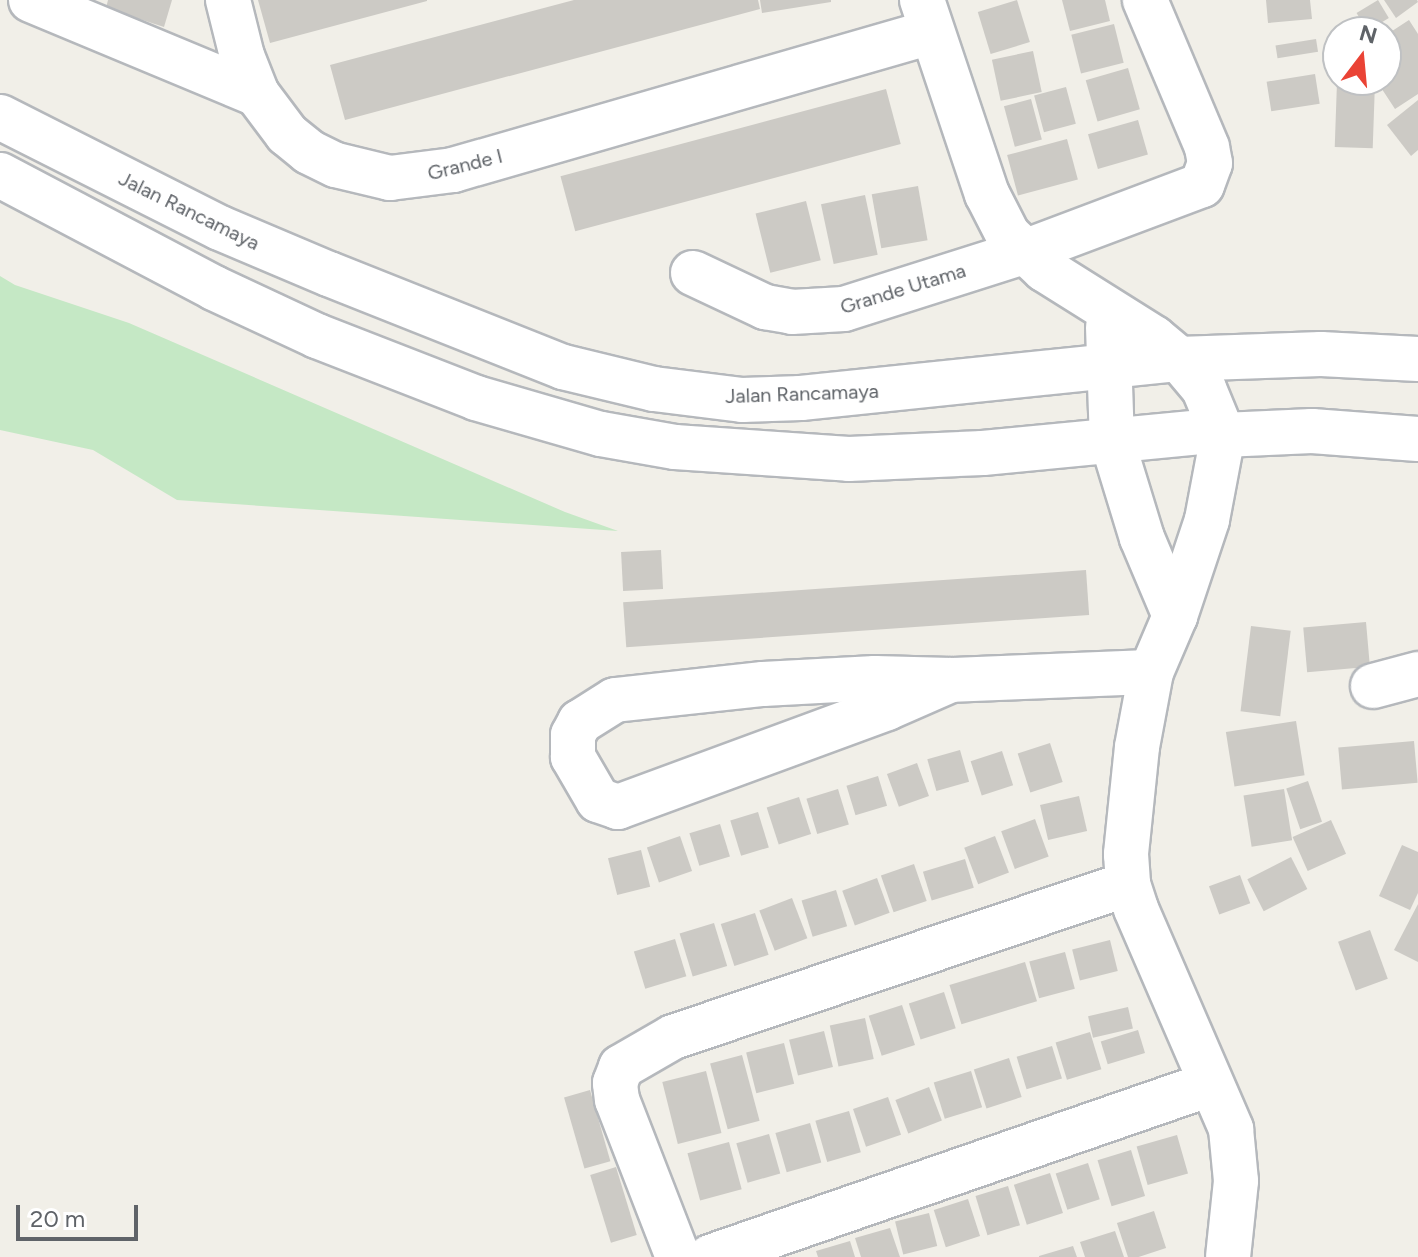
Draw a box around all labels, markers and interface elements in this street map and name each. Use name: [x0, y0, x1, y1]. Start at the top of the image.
north arrow: [1322, 16, 1402, 96]
text: N: [1356, 19, 1380, 50]
street label: Grande I: [425, 144, 505, 186]
street label: Jalan Rancamaya: [115, 167, 263, 255]
street label: Grande Utama: [837, 259, 969, 319]
street label: Jalan Rancamaya: [725, 379, 879, 409]
scale bar: [20, 1189, 142, 1239]
text: 20 m: [30, 1204, 85, 1233]

